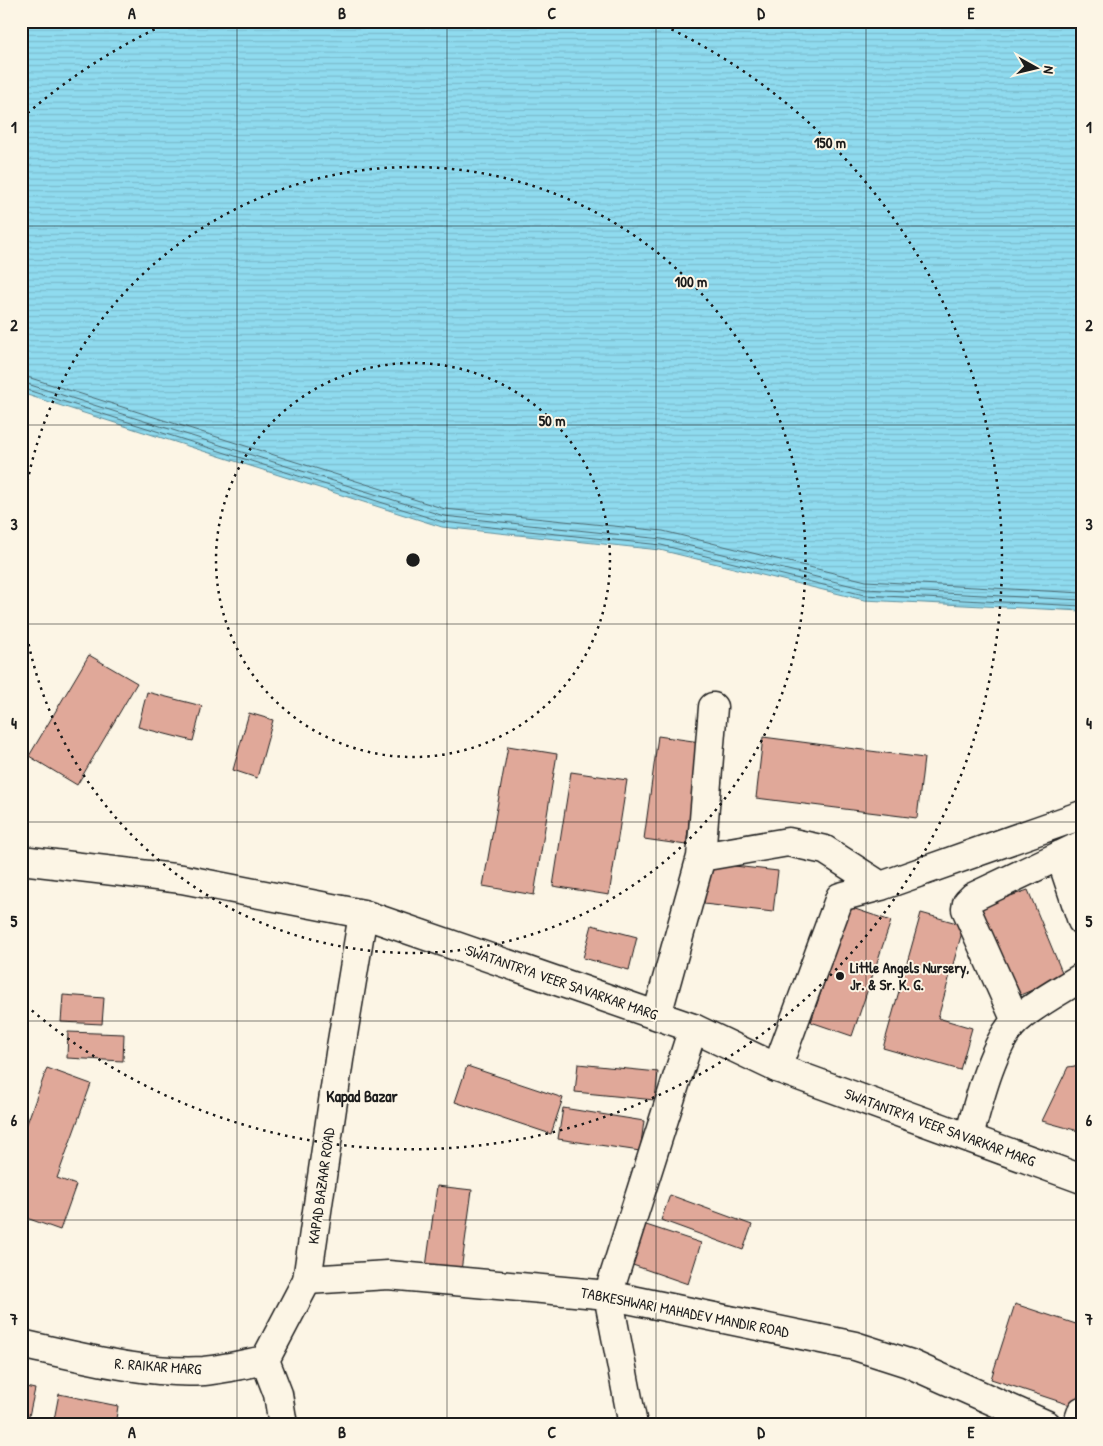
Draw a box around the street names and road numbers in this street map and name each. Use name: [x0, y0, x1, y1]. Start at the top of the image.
street label: SWATANTRYA VEER SAVARKAR MARG: [463, 939, 661, 1025]
street label: SWATANTRYA VEER SAVARKAR MARG: [842, 1083, 1039, 1172]
street label: KAPAD BAZAAR ROAD: [302, 1126, 340, 1246]
street label: TABKESHWARI MAHADEV MANDIR ROAD: [579, 1282, 792, 1343]
street label: R. RAIKAR MARG: [114, 1352, 203, 1380]

